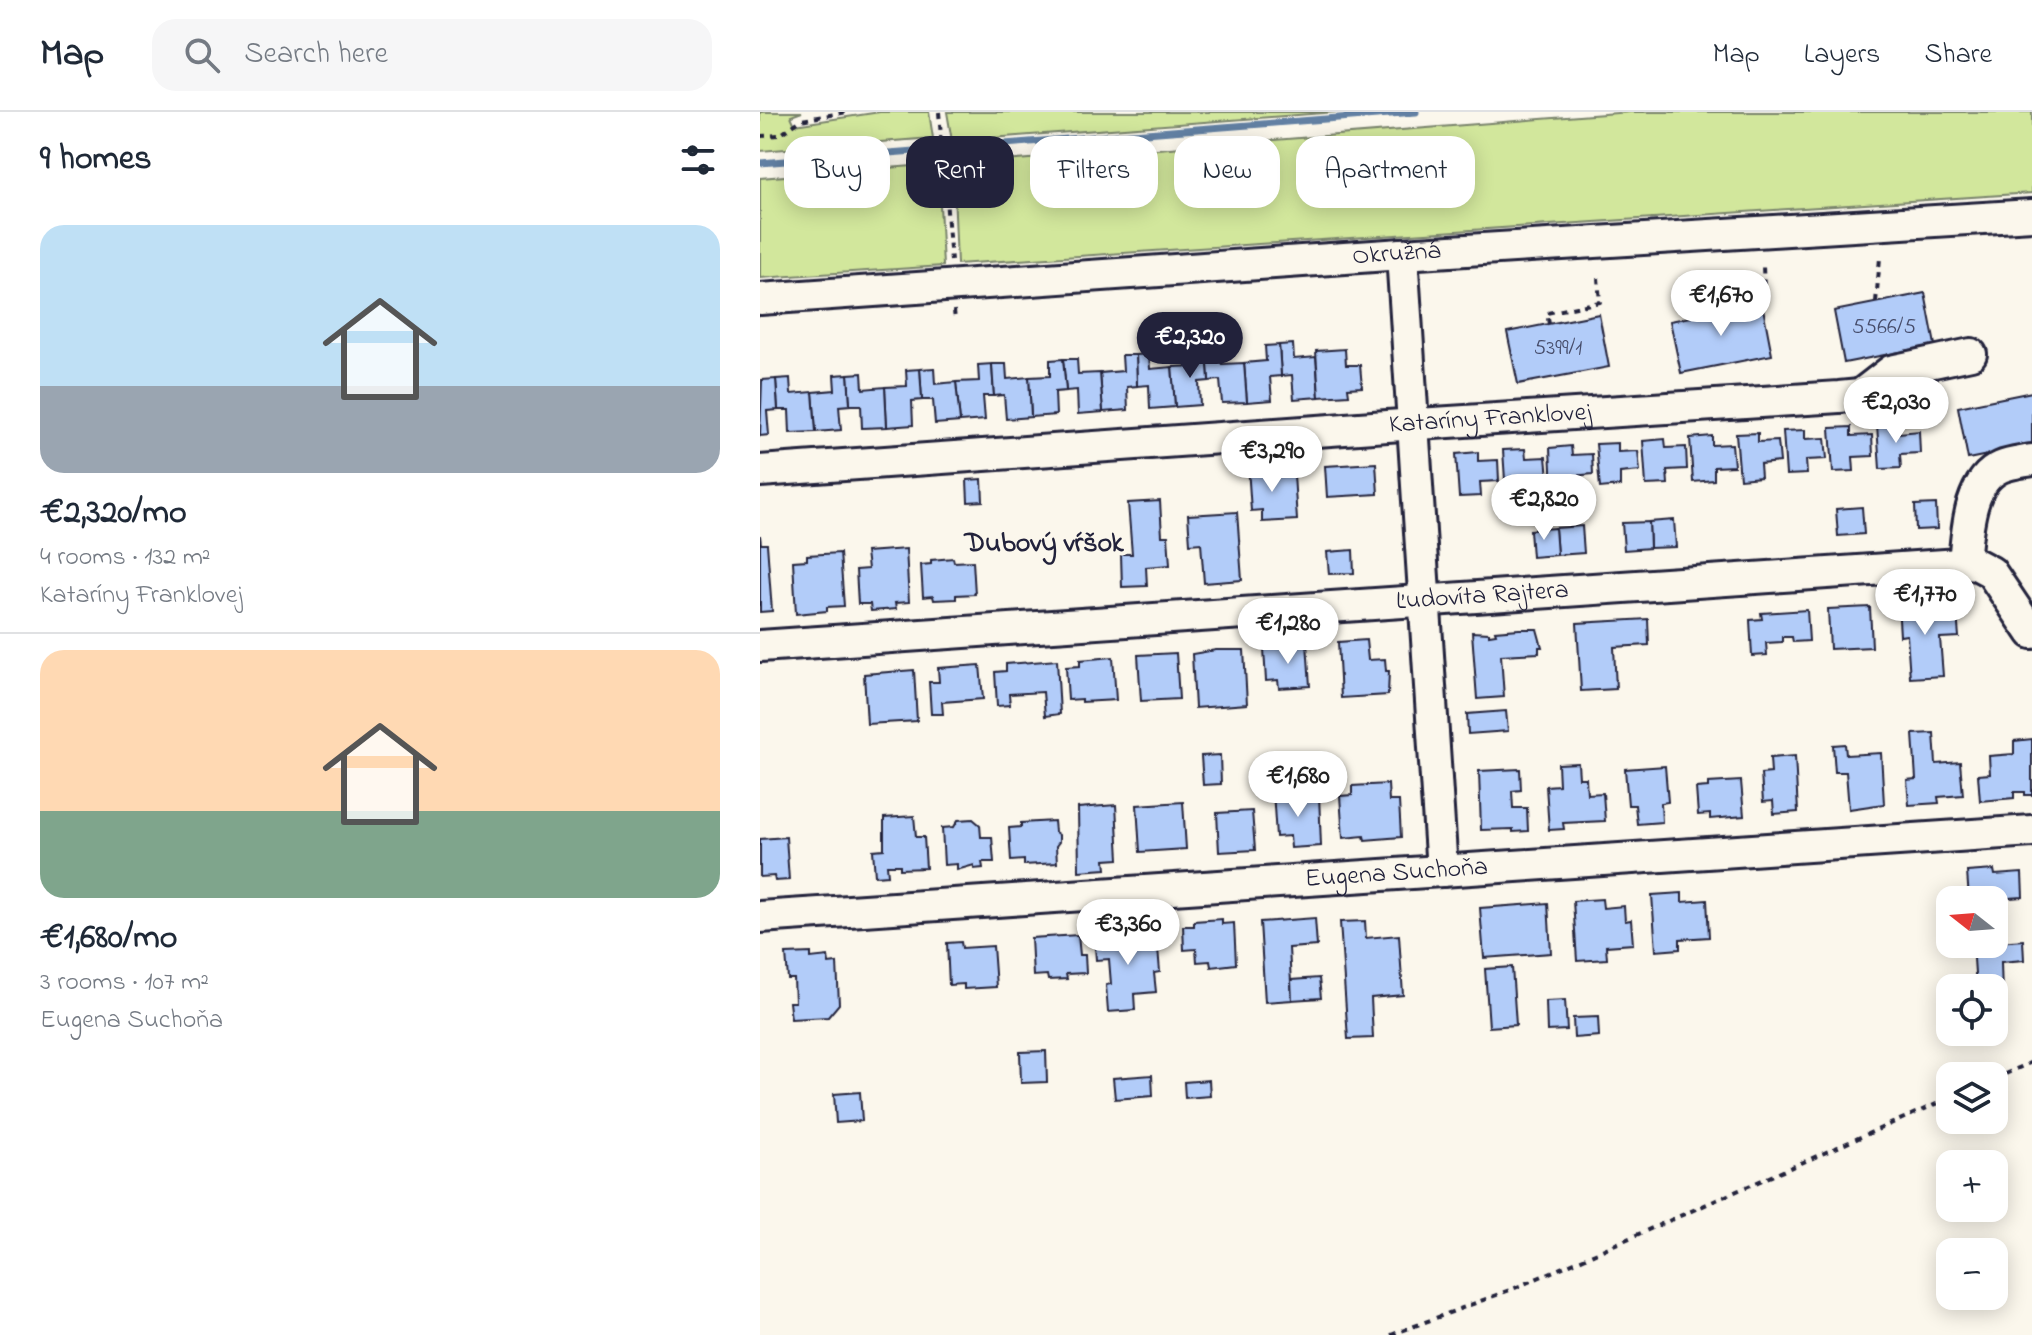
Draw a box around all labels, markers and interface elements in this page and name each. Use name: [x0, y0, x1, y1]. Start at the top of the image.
search box: [152, 19, 712, 91]
text: Map: [40, 27, 104, 83]
icon: search: [180, 33, 224, 77]
text: Search here: [244, 33, 388, 77]
text: Map: [1712, 35, 1760, 76]
text: Layers: [1804, 35, 1880, 76]
text: Share: [1924, 35, 1992, 76]
text: 9 homes: [40, 135, 152, 185]
chip: Buy: [784, 136, 890, 208]
chip: Rent: [906, 136, 1014, 208]
chip: Filters: [1030, 136, 1158, 208]
chip: New: [1174, 136, 1280, 208]
chip: Apartment: [1296, 136, 1475, 208]
icon: filters: [676, 138, 720, 182]
street label: Okružná: [1351, 233, 1442, 276]
pin: €1,670: [1656, 270, 1786, 338]
icon: home: [308, 277, 452, 421]
text: €1,670: [1689, 277, 1753, 315]
pin: €2,320: [1125, 312, 1255, 380]
house number: 5566/5: [1852, 312, 1916, 344]
text: €2,320: [1155, 319, 1225, 357]
house number: 5399/1: [1534, 333, 1582, 365]
pin: €2,030: [1831, 377, 1961, 445]
text: €2,030: [1862, 384, 1930, 422]
street label: Kataríny Franklovej: [1388, 394, 1593, 445]
pin: €3,290: [1207, 426, 1337, 494]
text: €3,290: [1239, 433, 1305, 471]
pin: €2,820: [1479, 474, 1609, 542]
text: €2,820: [1509, 481, 1579, 519]
text: €2,320/mo: [40, 489, 187, 539]
district label: Dubový vŕšok: [963, 524, 1124, 565]
text: 4 rooms · 132 m²: [40, 539, 211, 577]
pin: €1,770: [1860, 569, 1990, 637]
street label: Ľudovíta Rajtera: [1395, 572, 1570, 621]
text: €1,770: [1893, 576, 1957, 614]
text: Kataríny Franklovej: [40, 577, 243, 615]
pin: €1,280: [1223, 598, 1353, 666]
text: €1,280: [1256, 605, 1320, 643]
icon: home: [308, 702, 452, 846]
pin: €1,680: [1233, 751, 1363, 819]
text: €1,680: [1266, 758, 1330, 796]
street label: Eugena Suchoňa: [1304, 849, 1489, 899]
north arrow: [1936, 886, 2008, 958]
map controls: [1936, 886, 2008, 1310]
pin: €3,360: [1063, 899, 1193, 967]
text: €3,360: [1095, 906, 1161, 944]
text: €1,680/mo: [40, 914, 177, 964]
text: 3 rooms · 107 m²: [40, 964, 209, 1002]
button: locate: [1936, 974, 2008, 1046]
text: Eugena Suchoňa: [40, 1002, 223, 1040]
button: layers: [1936, 1062, 2008, 1134]
button: +: [1936, 1150, 2008, 1222]
button: −: [1936, 1238, 2008, 1310]

